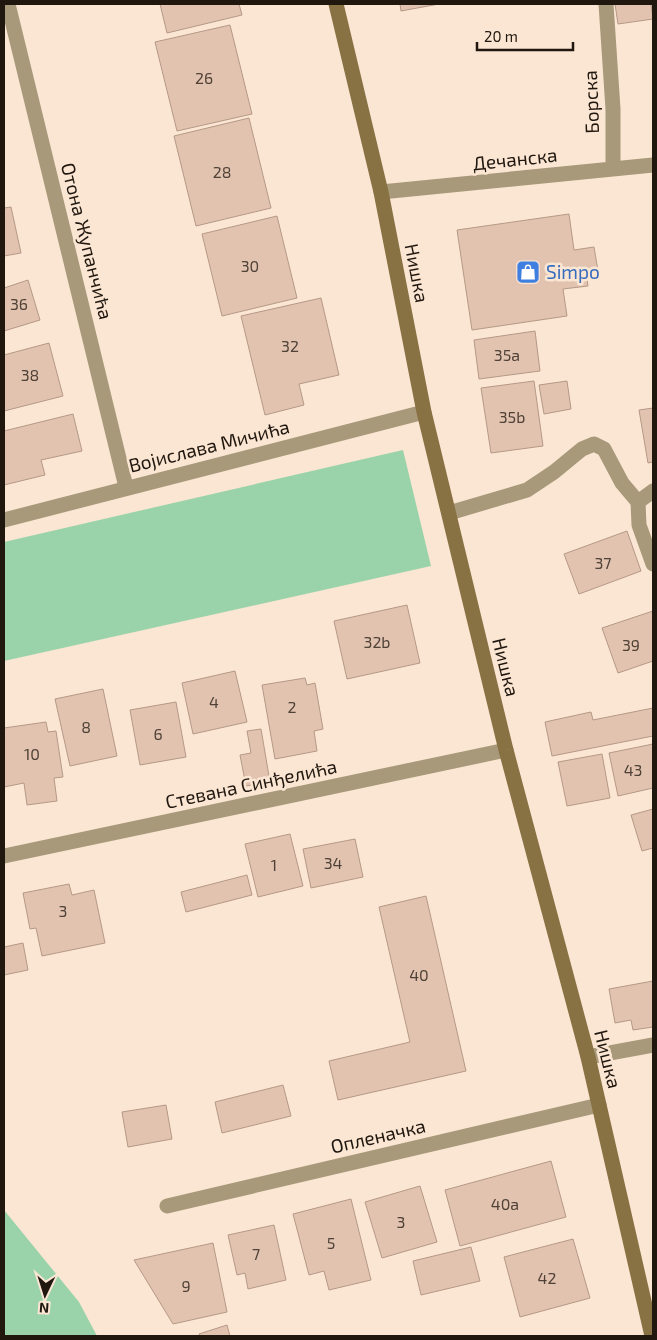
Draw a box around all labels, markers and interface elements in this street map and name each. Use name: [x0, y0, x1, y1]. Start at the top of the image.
scale bar: [477, 20, 573, 52]
text: 20 m: [484, 27, 518, 45]
house number: 26: [195, 68, 213, 87]
street label: Борска: [578, 70, 603, 134]
street label: Дечанска: [471, 143, 558, 174]
street label: Отона Жупанчића: [56, 160, 118, 322]
house number: 28: [213, 162, 231, 181]
street label: Нишка: [400, 241, 434, 304]
house number: 30: [241, 256, 259, 275]
shop icon: Simpo: [515, 259, 541, 285]
place label: Simpo: [546, 260, 600, 283]
house number: 36: [10, 294, 28, 313]
house number: 32: [281, 336, 299, 355]
house number: 35a: [494, 345, 520, 364]
house number: 38: [21, 365, 39, 384]
house number: 35b: [499, 407, 525, 426]
street label: Војислава Мичића: [126, 414, 292, 477]
house number: 37: [594, 553, 612, 572]
house number: 32b: [363, 632, 391, 651]
street label: Нишка: [488, 635, 525, 699]
house number: 39: [622, 635, 640, 654]
house number: 4: [209, 692, 219, 711]
house number: 2: [288, 697, 297, 716]
house number: 8: [81, 717, 91, 736]
house number: 6: [153, 724, 163, 743]
house number: 10: [24, 744, 40, 763]
street label: Стевана Синђелића: [163, 754, 339, 814]
house number: 43: [624, 760, 642, 779]
house number: 34: [324, 853, 343, 872]
house number: 1: [271, 855, 277, 874]
house number: 3: [59, 901, 67, 920]
house number: 40: [409, 965, 429, 984]
street label: Нишка: [590, 1027, 627, 1091]
street label: Опленачка: [328, 1113, 428, 1158]
house number: 40a: [491, 1194, 519, 1213]
house number: 3: [397, 1212, 405, 1231]
house number: 5: [327, 1233, 335, 1252]
house number: 7: [252, 1244, 260, 1263]
house number: 42: [538, 1268, 556, 1287]
north arrow: [20, 1270, 70, 1320]
house number: 9: [181, 1276, 191, 1295]
text: N: [38, 1300, 50, 1317]

